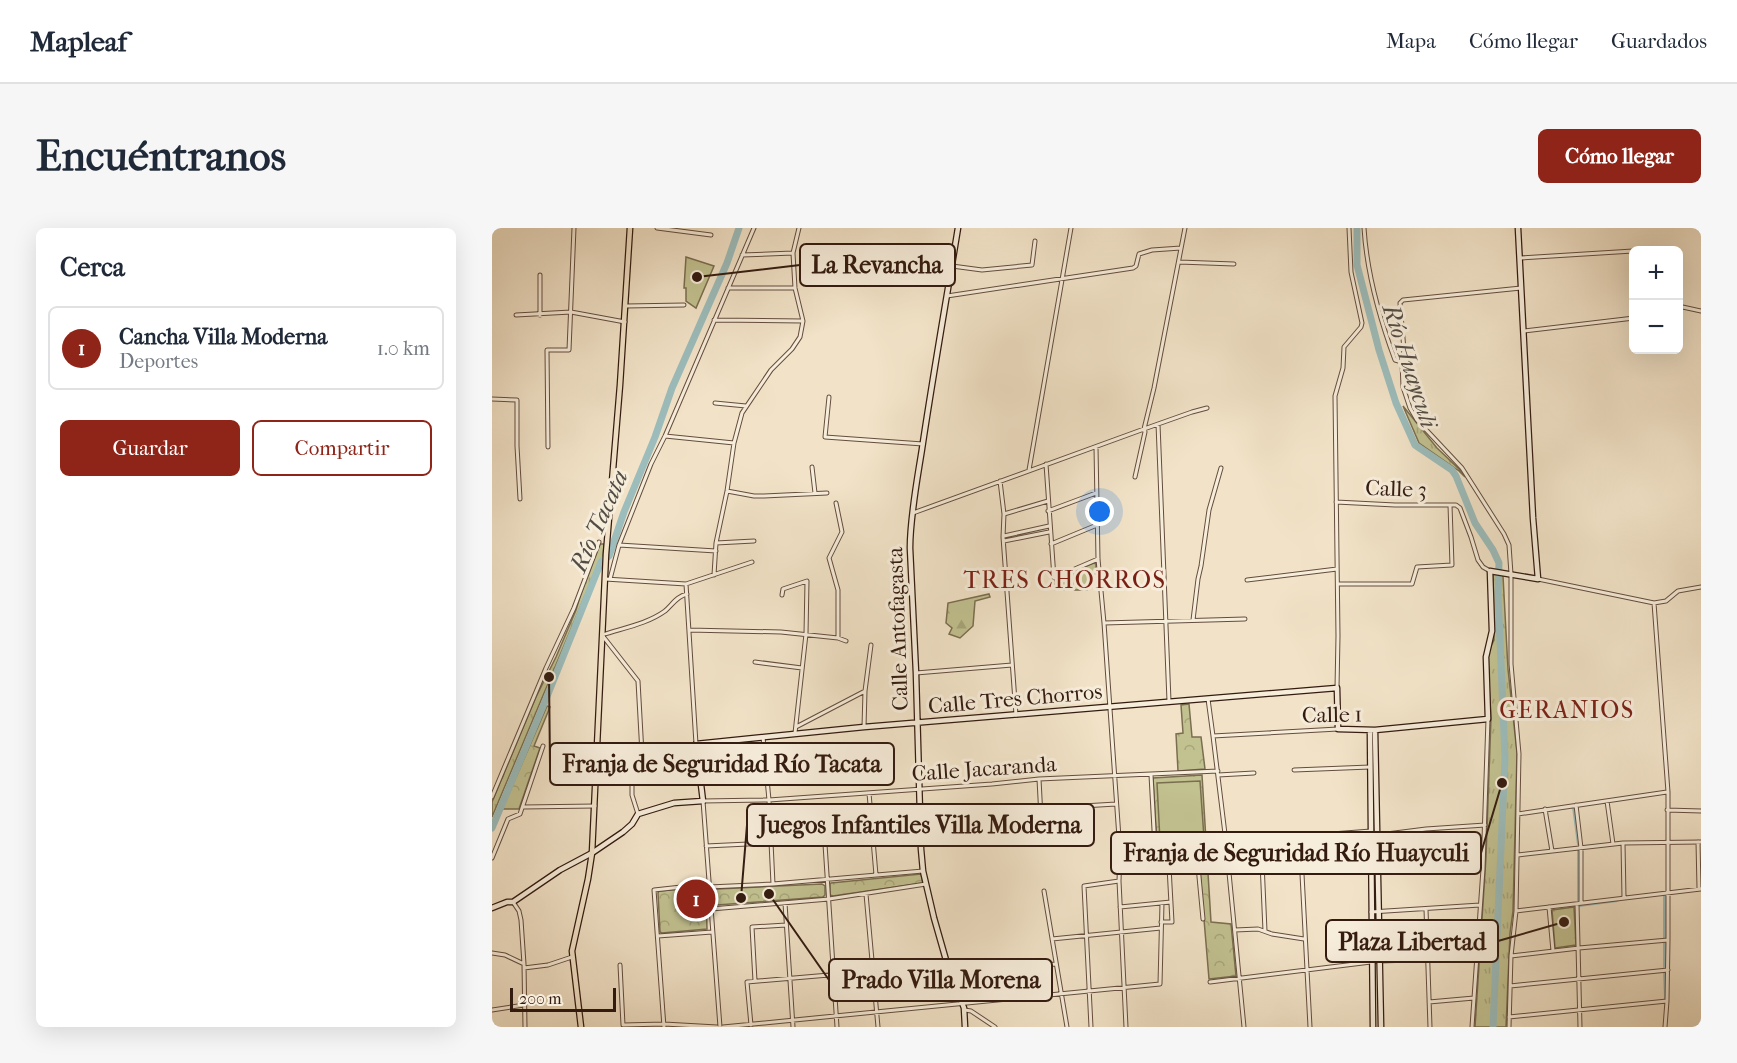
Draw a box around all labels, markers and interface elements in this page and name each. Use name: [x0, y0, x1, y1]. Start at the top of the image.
text: Mapleaf: [30, 25, 127, 58]
text: Mapa: [1386, 29, 1436, 53]
text: Cómo llegar: [1469, 29, 1578, 53]
text: Guardados: [1611, 29, 1707, 53]
button: Cómo llegar: [1538, 129, 1701, 183]
text: Encuéntranos: [36, 132, 286, 181]
callout: La Revancha: [800, 244, 955, 286]
map controls: [1629, 246, 1683, 354]
button: +: [1629, 246, 1683, 300]
text: La Revancha: [811, 251, 944, 279]
text: Cerca: [60, 252, 125, 283]
water label: Río Huayculi: [1376, 299, 1444, 433]
button: −: [1629, 300, 1683, 354]
text: Cancha Villa Moderna: [119, 324, 328, 350]
text: 1: [78, 337, 85, 360]
text: 1.0 km: [377, 337, 430, 360]
text: Deportes: [119, 350, 198, 373]
button: Guardar: [60, 420, 240, 476]
button: Compartir: [252, 420, 432, 476]
water label: Río Tacata: [563, 466, 634, 578]
street label: Calle 3: [1365, 475, 1427, 503]
your location: [1085, 497, 1114, 526]
street label: Calle Antofagasta: [882, 546, 914, 711]
district label: TRES CHORROS: [964, 566, 1166, 594]
street label: Calle Tres Chorros: [927, 678, 1103, 720]
district label: GERANIOS: [1499, 696, 1635, 724]
street label: Calle 1: [1302, 701, 1362, 729]
callout: Franja de Seguridad Río Tacata: [550, 743, 894, 785]
text: Franja de Seguridad Río Tacata: [561, 750, 883, 778]
street label: Calle Jacaranda: [911, 751, 1058, 787]
callout: Juegos Infantiles Villa Moderna: [747, 804, 1094, 846]
text: Juegos Infantiles Villa Moderna: [756, 811, 1082, 839]
callout: Franja de Seguridad Río Huayculi: [1111, 832, 1481, 874]
text: Franja de Seguridad Río Huayculi: [1122, 839, 1470, 867]
pin: 1: [676, 876, 716, 922]
callout: Plaza Libertad: [1326, 920, 1498, 962]
text: Plaza Libertad: [1338, 928, 1487, 956]
callout: Prado Villa Morena: [829, 959, 1052, 1001]
text: Prado Villa Morena: [842, 966, 1041, 994]
scale bar: [510, 985, 616, 1012]
text: 200 m: [519, 989, 562, 1008]

